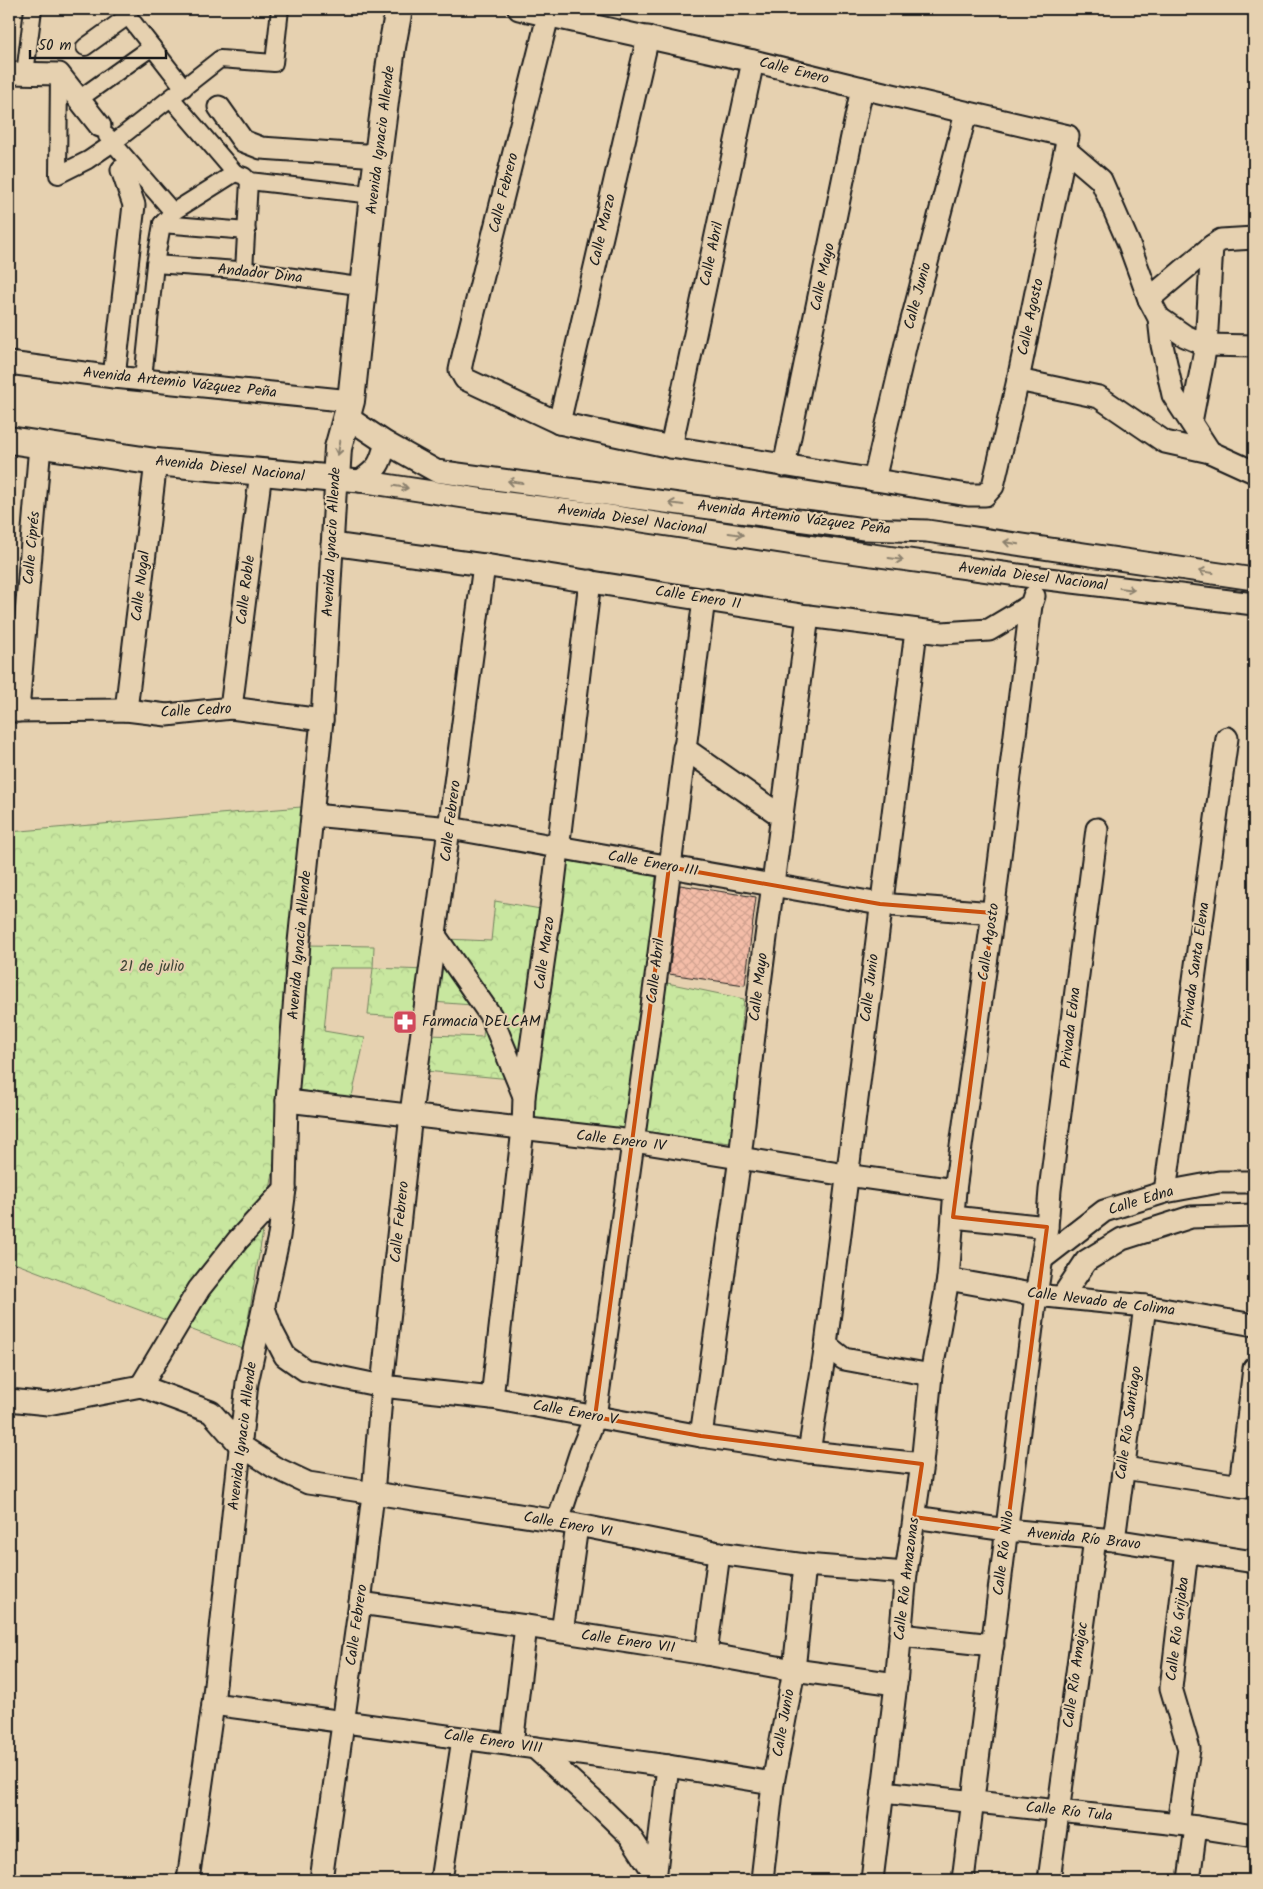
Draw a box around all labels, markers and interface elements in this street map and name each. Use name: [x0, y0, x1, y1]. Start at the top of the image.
scale bar: [30, 28, 166, 60]
text: 50 m: [38, 34, 72, 58]
street label: Calle Enero: [756, 51, 832, 91]
street label: Avenida Ignacio Allende: [360, 64, 402, 216]
street label: Calle Febrero: [482, 150, 526, 236]
street label: Calle Marzo: [583, 191, 623, 268]
street label: Calle Abril: [693, 219, 731, 288]
street label: Calle Mayo: [804, 241, 842, 313]
street label: Andador Dina: [216, 258, 304, 290]
street label: Calle Junio: [898, 260, 939, 332]
street label: Calle Agosto: [1011, 276, 1051, 358]
street label: Avenida Artemio Vázquez Peña: [82, 361, 278, 405]
one-way arrow: [334, 439, 344, 455]
street label: Avenida Diesel Nacional: [154, 449, 306, 489]
street label: Avenida Ignacio Allende: [316, 466, 348, 617]
one-way arrow: [507, 477, 523, 487]
one-way arrow: [393, 482, 409, 492]
street label: Avenida Artemio Vázquez Peña: [696, 494, 892, 542]
street label: Avenida Diesel Nacional: [556, 498, 708, 542]
one-way arrow: [668, 498, 684, 508]
street label: Calle Ciprés: [17, 510, 47, 586]
one-way arrow: [727, 530, 743, 540]
one-way arrow: [1003, 538, 1019, 548]
street label: Calle Nogal: [125, 549, 157, 623]
street label: Calle Roble: [230, 554, 262, 626]
one-way arrow: [888, 554, 904, 564]
street label: Avenida Diesel Nacional: [957, 556, 1109, 598]
one-way arrow: [1198, 567, 1214, 577]
street label: Calle Enero II: [653, 579, 743, 617]
one-way arrow: [1118, 584, 1134, 594]
street label: Calle Cedro: [160, 697, 232, 725]
street label: Calle Febrero: [434, 779, 468, 863]
street label: Calle Enero III: [606, 844, 700, 884]
street label: Avenida Ignacio Allende: [282, 869, 318, 1021]
street label: Calle Agosto: [972, 901, 1006, 982]
street label: Privada Santa Elena: [1175, 901, 1217, 1029]
street label: Calle Marzo: [528, 915, 562, 991]
street label: Calle Abril: [640, 937, 672, 1005]
street label: Calle Mayo: [743, 951, 775, 1023]
street label: Calle Junio: [854, 952, 886, 1024]
park label: 21 de julio: [120, 955, 185, 979]
street label: Privada Edna: [1054, 986, 1088, 1070]
pharmacy icon: Farmacia DELCAM: [392, 1009, 418, 1035]
place label: Farmacia DELCAM: [422, 1010, 541, 1034]
street label: Calle Enero IV: [575, 1124, 668, 1159]
street label: Calle Febrero: [384, 1180, 416, 1264]
street label: Calle Edna: [1105, 1180, 1177, 1222]
street label: Calle Nevado de Colima: [1026, 1281, 1176, 1323]
street label: Avenida Ignacio Allende: [222, 1360, 264, 1512]
street label: Calle Río Santiago: [1109, 1364, 1149, 1481]
street label: Calle Enero V: [531, 1394, 620, 1432]
street label: Calle Enero VI: [522, 1505, 615, 1545]
street label: Calle Río Nilo: [987, 1509, 1021, 1597]
street label: Calle Río Amazonas: [888, 1515, 927, 1642]
street label: Avenida Río Bravo: [1026, 1521, 1142, 1557]
street label: Calle Río Grijaba: [1160, 1576, 1196, 1682]
street label: Calle Febrero: [339, 1582, 375, 1667]
street label: Calle Río Amajac: [1057, 1620, 1095, 1730]
street label: Calle Enero VII: [579, 1624, 677, 1661]
street label: Calle Junio: [766, 1687, 802, 1759]
street label: Calle Enero VIII: [442, 1723, 544, 1761]
street label: Calle Río Tula: [1024, 1796, 1114, 1828]

